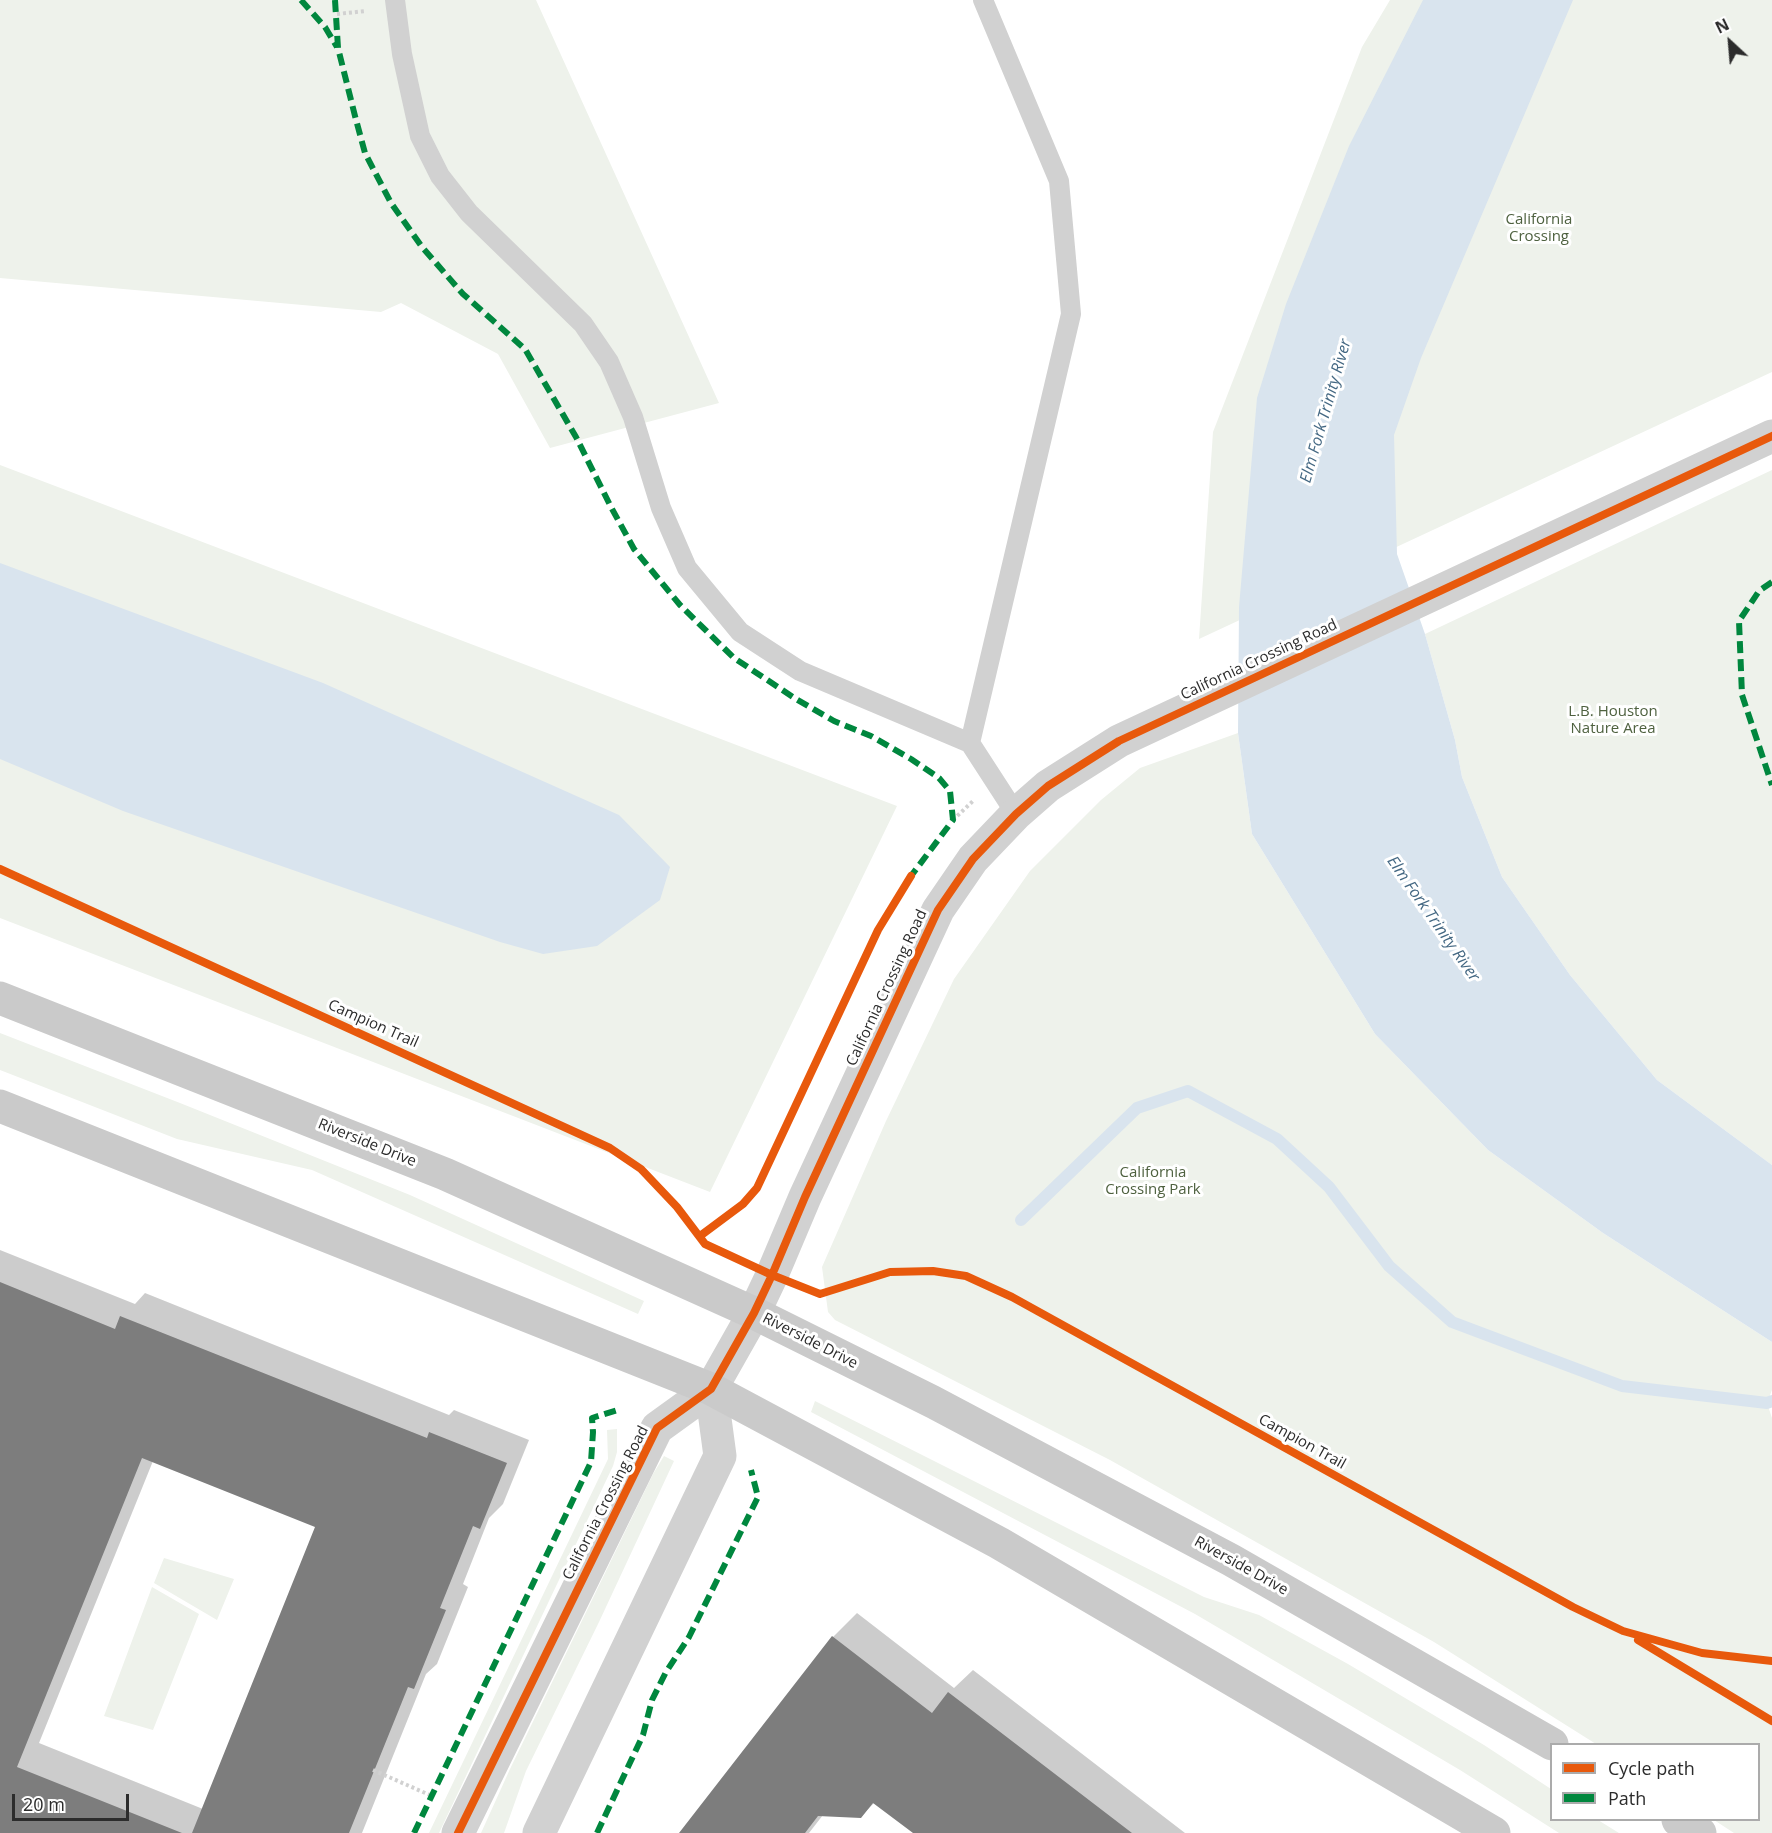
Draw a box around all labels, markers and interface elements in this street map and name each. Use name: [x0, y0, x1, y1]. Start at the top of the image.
north arrow: [1700, 12, 1760, 72]
text: N: [1711, 13, 1733, 39]
park label: California Crossing: [1506, 211, 1572, 246]
water label: Elm Fork Trinity River: [1296, 337, 1356, 485]
street label: California Crossing Road: [1178, 616, 1340, 704]
park label: L.B. Houston Nature Area: [1568, 703, 1658, 738]
water label: Elm Fork Trinity River: [1383, 853, 1483, 985]
street label: California Crossing Road: [843, 907, 931, 1069]
street label: Campion Trail: [325, 996, 421, 1052]
street label: Riverside Drive: [315, 1115, 419, 1171]
park label: California Crossing Park: [1105, 1164, 1201, 1199]
street label: Riverside Drive: [759, 1309, 861, 1373]
street label: Campion Trail: [1255, 1411, 1349, 1473]
street label: California Crossing Road: [559, 1423, 653, 1583]
street label: Riverside Drive: [1191, 1533, 1291, 1599]
legend: [1550, 1743, 1760, 1821]
text: Cycle path: [1608, 1756, 1695, 1780]
scale bar: [15, 1782, 132, 1820]
text: Path: [1608, 1786, 1646, 1810]
text: 20 m: [23, 1792, 65, 1816]

